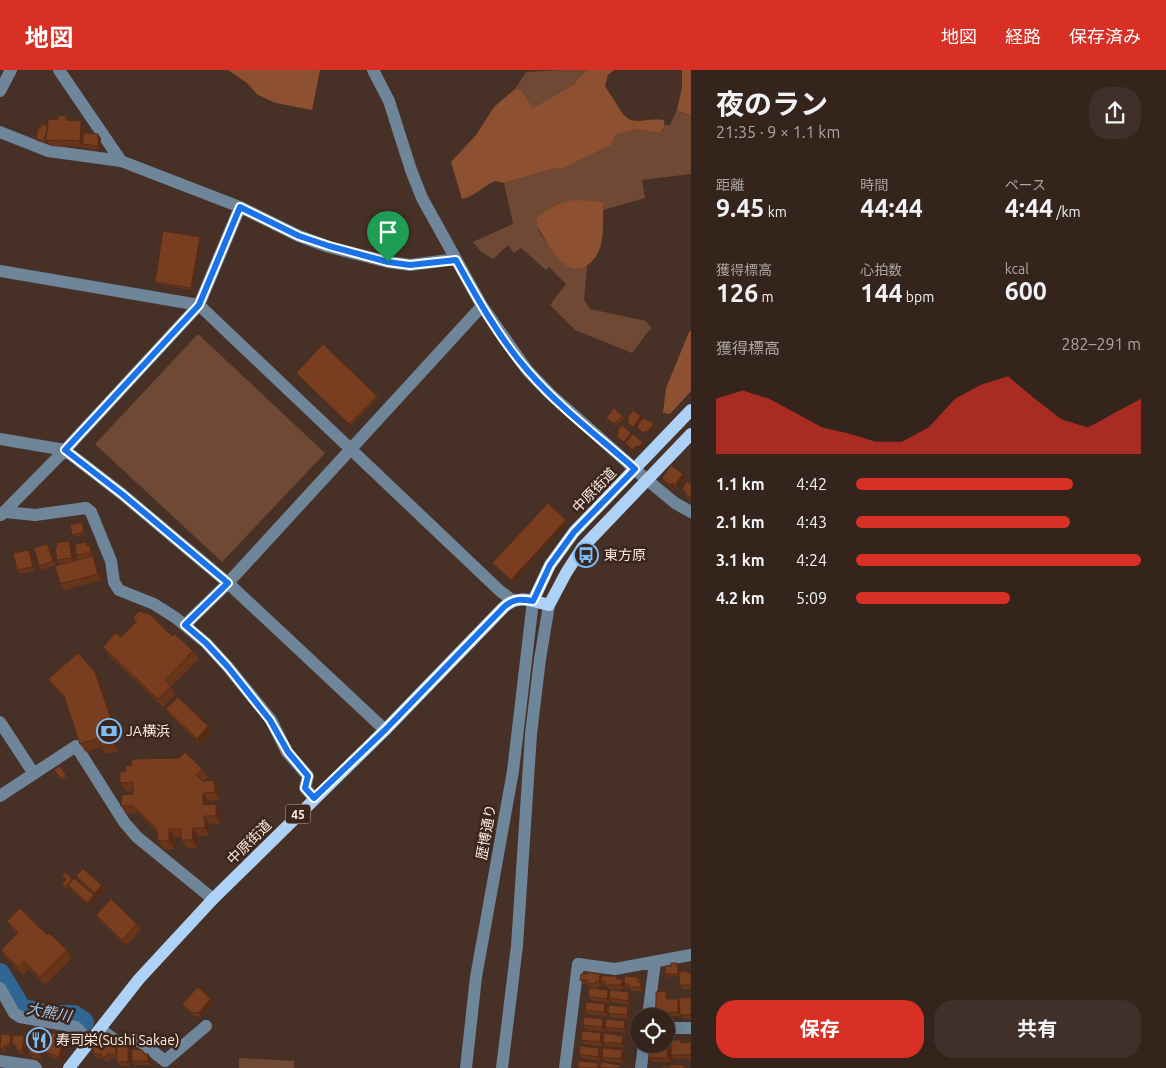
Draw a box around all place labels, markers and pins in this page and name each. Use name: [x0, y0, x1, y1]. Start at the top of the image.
pin: [367, 211, 409, 262]
bus stop icon: 東方原: [573, 542, 599, 568]
place label: 東方原: [604, 547, 646, 563]
bank icon: JA横浜: [96, 718, 122, 744]
place label: JA横浜: [126, 723, 170, 739]
restaurant icon: 寿司栄(Sushi Sakae): [26, 1027, 52, 1053]
place label: 寿司栄(Sushi Sakae): [56, 1032, 179, 1048]

